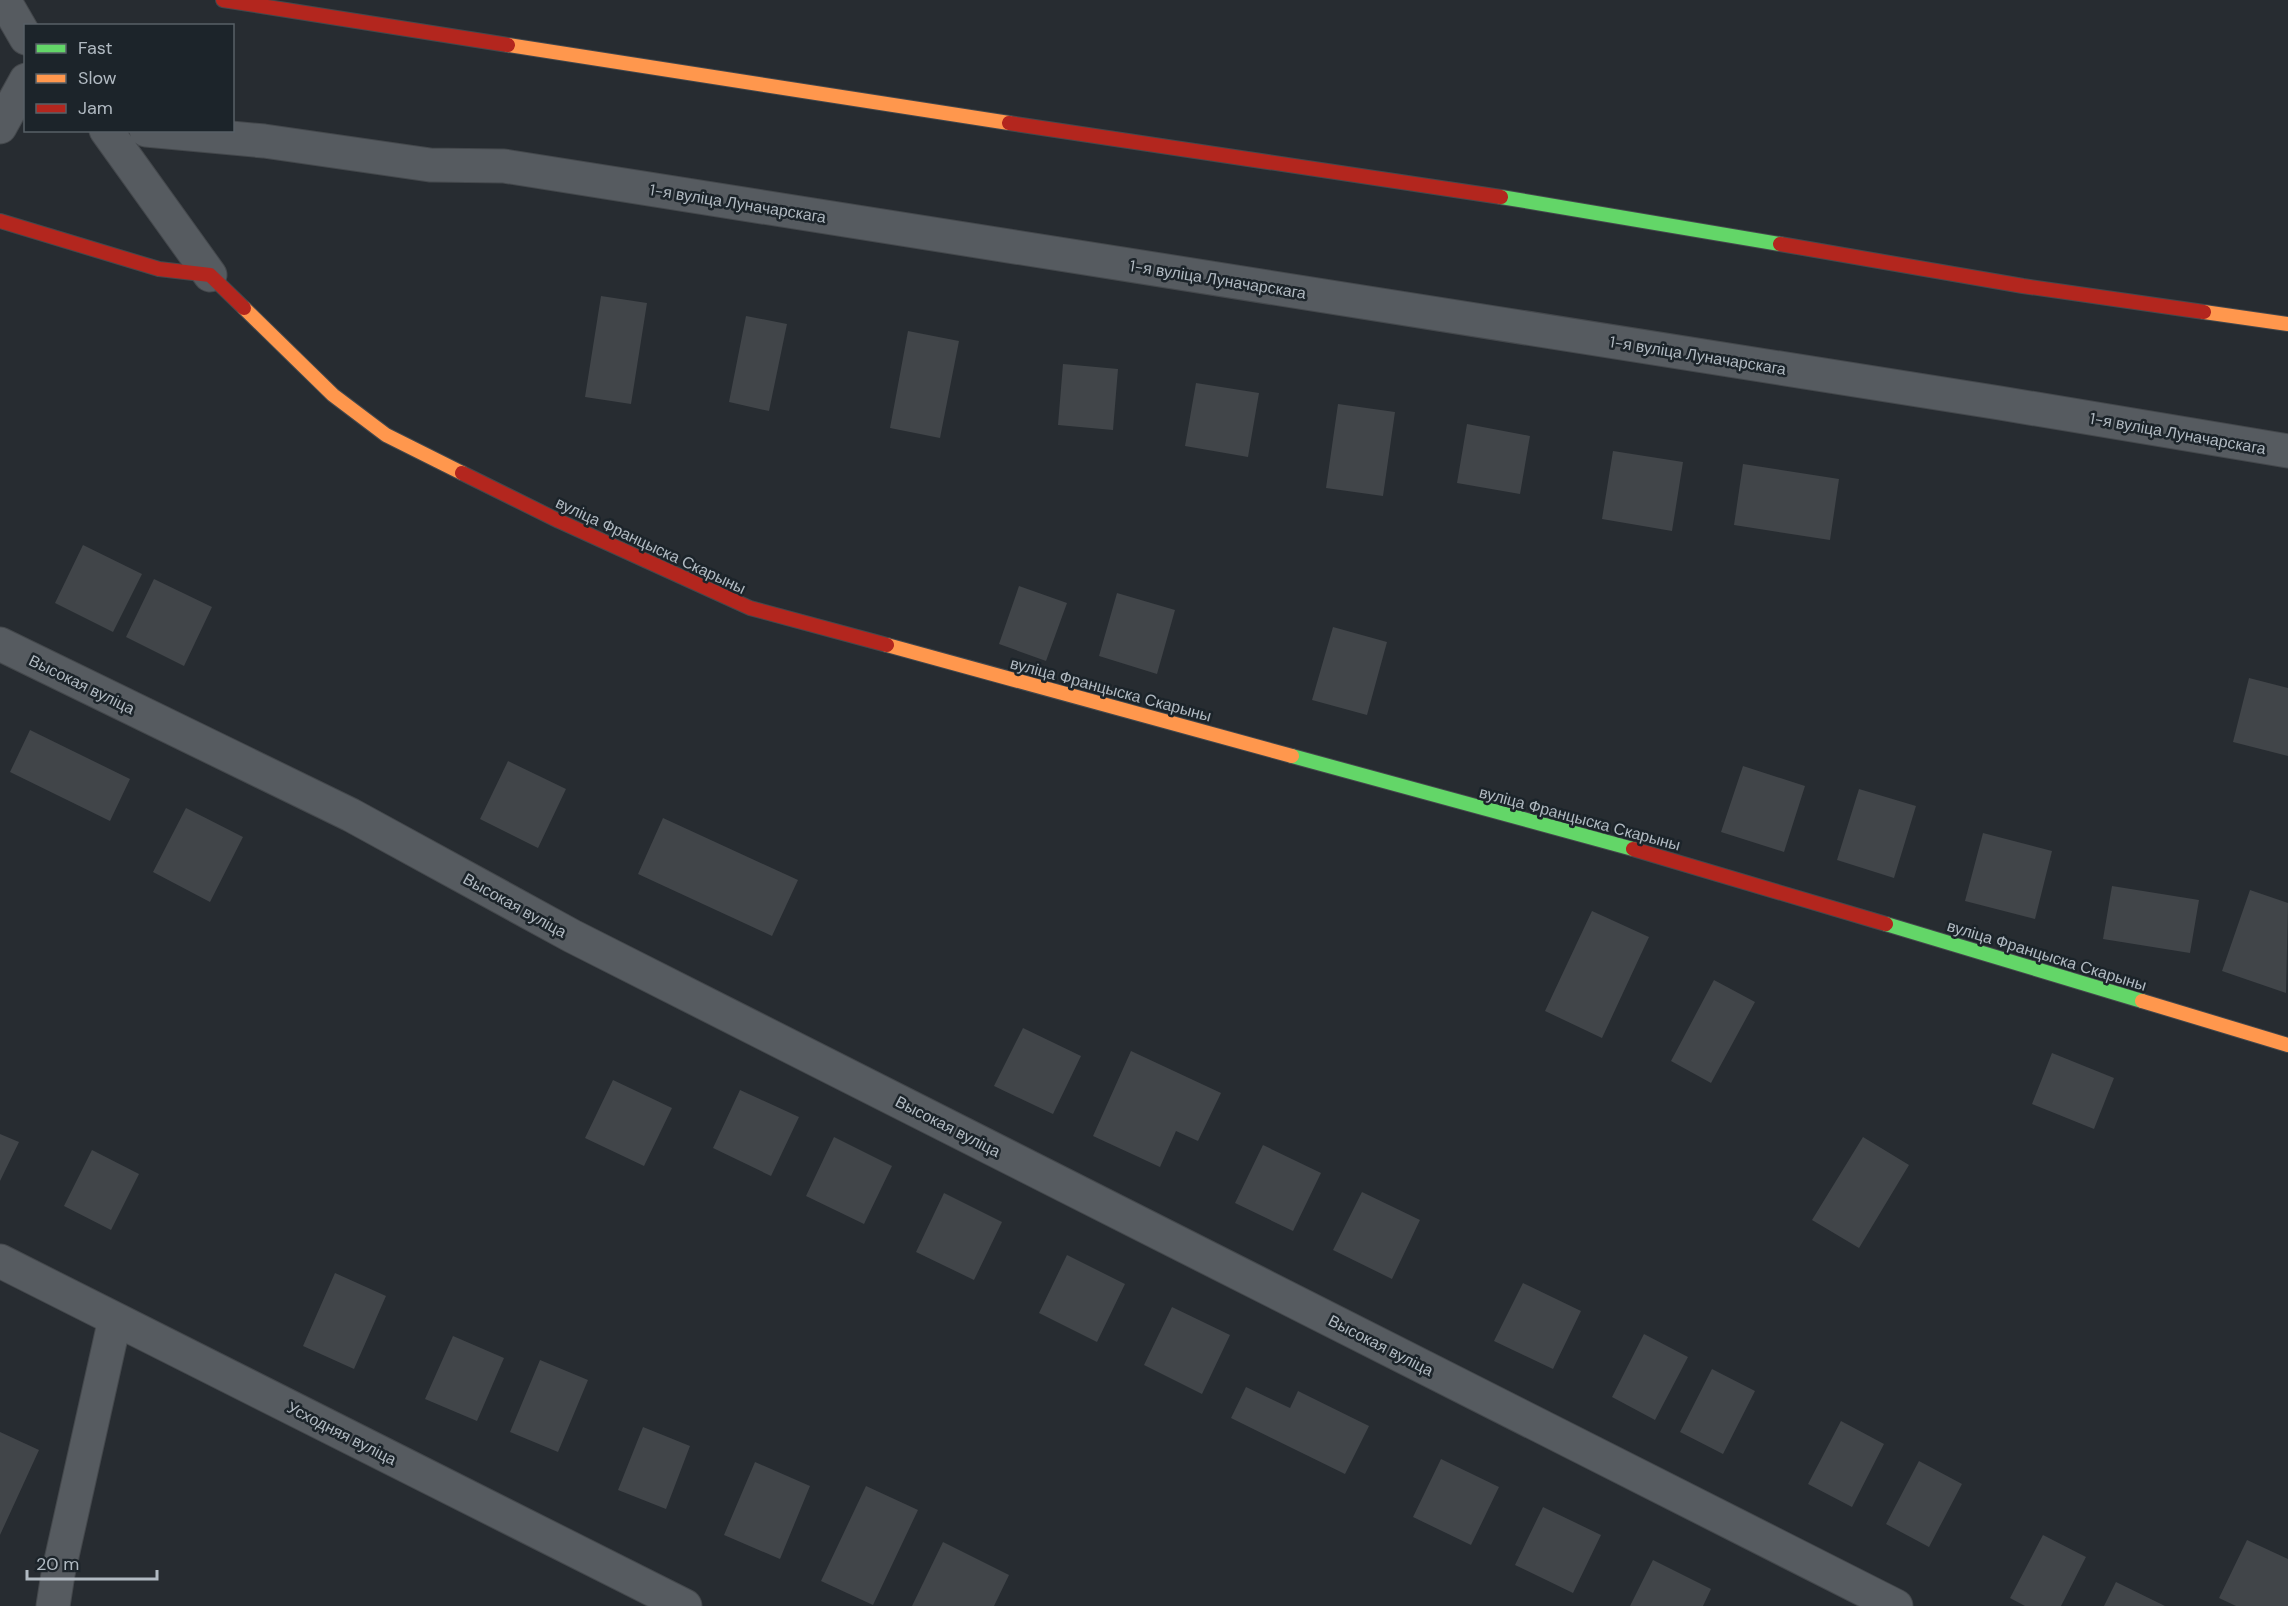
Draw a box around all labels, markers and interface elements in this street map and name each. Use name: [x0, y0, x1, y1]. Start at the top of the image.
legend: [24, 24, 234, 132]
text: Fast: [78, 36, 113, 60]
text: Slow: [78, 66, 117, 90]
text: Jam: [78, 96, 113, 120]
street label: 1-я вуліца Луначарскага: [648, 179, 828, 228]
street label: 1-я вуліца Луначарскага: [1128, 255, 1308, 304]
street label: 1-я вуліца Луначарскага: [1608, 331, 1788, 380]
street label: 1-я вуліца Луначарскага: [2088, 408, 2268, 459]
street label: вуліца Францыска Скарыны: [552, 492, 749, 599]
street label: Высокая вуліца: [25, 650, 138, 719]
street label: вуліца Францыска Скарыны: [1008, 652, 1214, 726]
street label: вуліца Францыска Скарыны: [1477, 781, 1683, 855]
street label: Высокая вуліца: [459, 868, 570, 943]
street label: вуліца Францыска Скарыны: [1945, 915, 2149, 996]
street label: Высокая вуліца: [892, 1091, 1004, 1162]
street label: Высокая вуліца: [1325, 1310, 1437, 1381]
street label: Усходняя вуліца: [284, 1397, 400, 1470]
scale bar: [27, 1543, 158, 1581]
text: 20 m: [36, 1552, 79, 1576]

